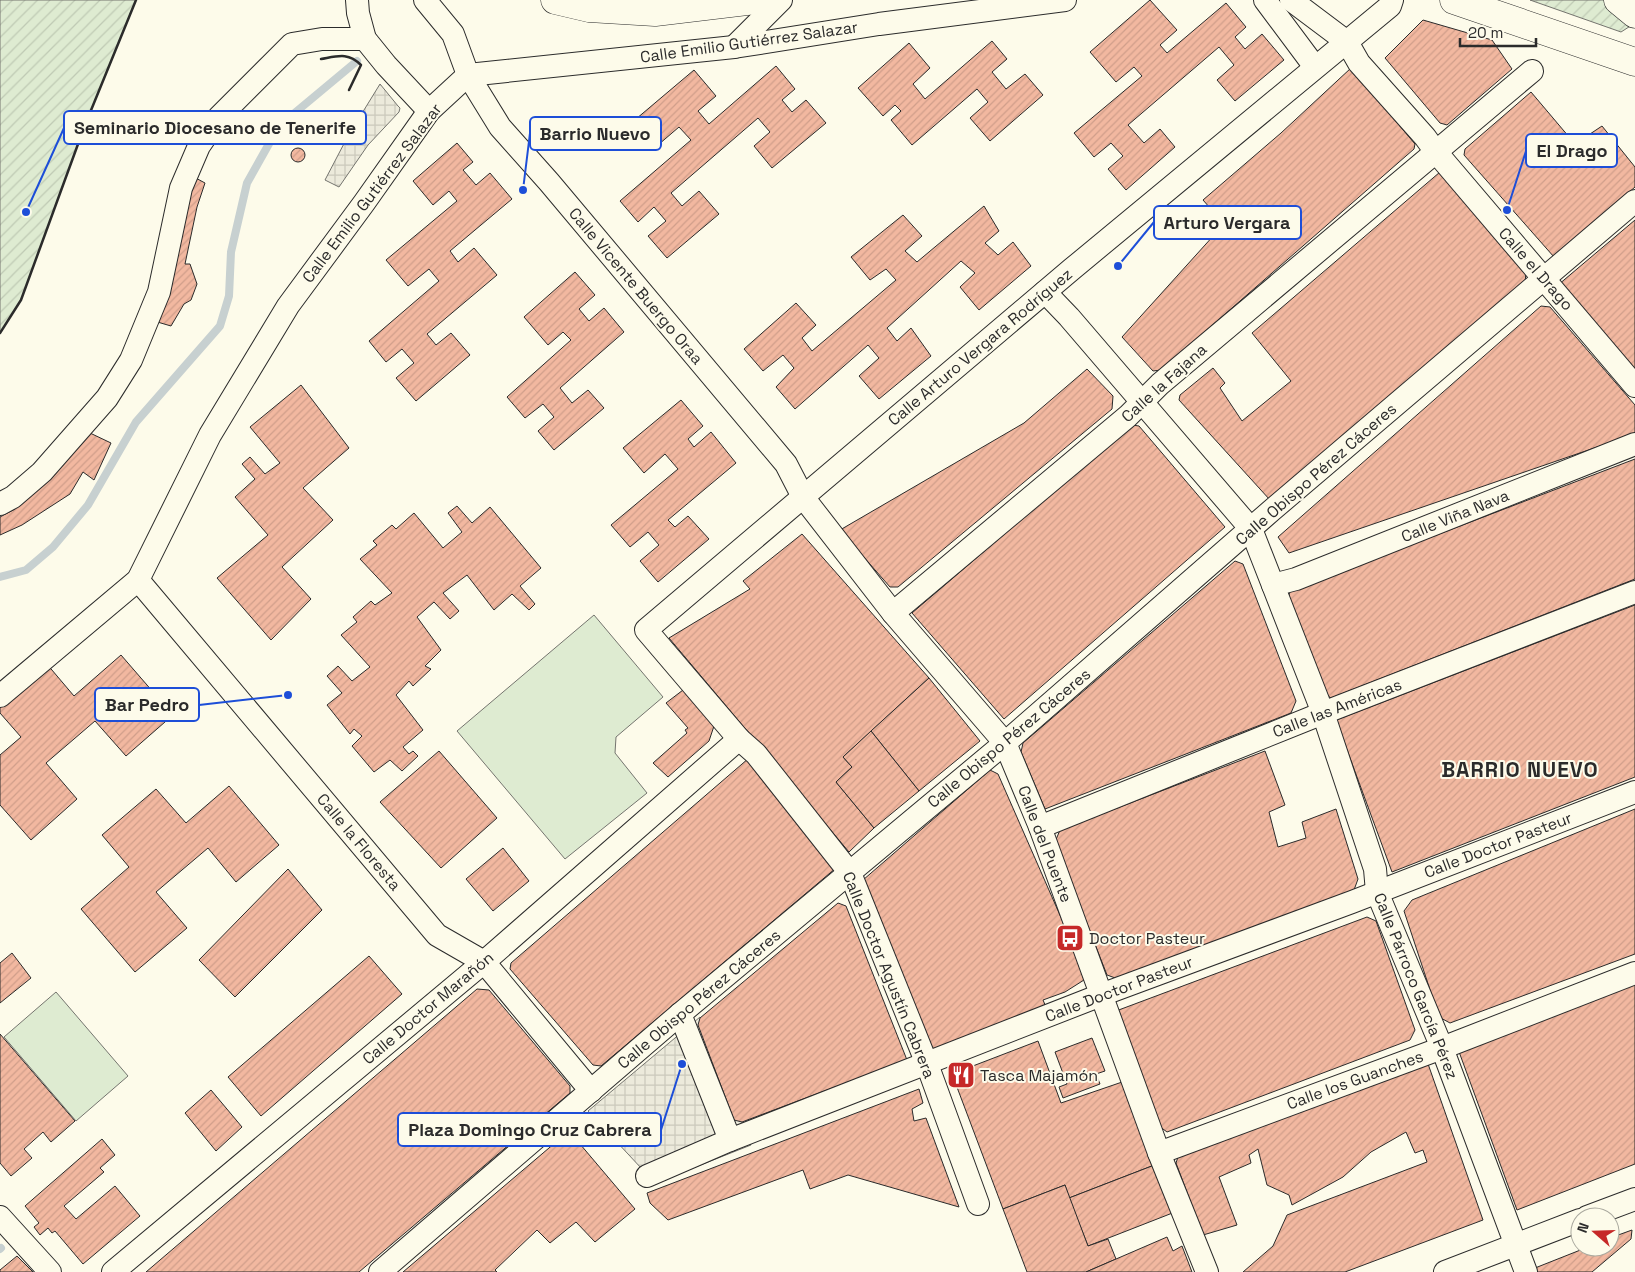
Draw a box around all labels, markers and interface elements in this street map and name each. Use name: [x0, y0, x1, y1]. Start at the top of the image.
scale bar: [1460, 15, 1536, 47]
street label: Calle Emilio Gutiérrez Salazar: [639, 16, 859, 68]
text: 20 m: [1468, 23, 1503, 42]
street label: Calle Emilio Gutiérrez Salazar: [298, 99, 446, 287]
callout: Seminario Diocesano de Tenerife: [64, 111, 366, 144]
text: Seminario Diocesano de Tenerife: [74, 116, 356, 139]
callout: Barrio Nuevo: [530, 117, 661, 150]
text: Barrio Nuevo: [540, 122, 650, 145]
callout: El Drago: [1526, 134, 1617, 167]
text: El Drago: [1537, 139, 1607, 162]
street label: Calle Vicente Buergo Oraa: [564, 203, 708, 369]
callout: Arturo Vergara: [1154, 206, 1301, 239]
text: Arturo Vergara: [1164, 211, 1291, 234]
street label: Calle el Drago: [1494, 223, 1578, 315]
street label: Calle Arturo Vergara Rodríguez: [883, 264, 1077, 430]
street label: Calle la Fajana: [1117, 339, 1211, 427]
street label: Calle Obispo Pérez Cáceres: [1231, 398, 1401, 550]
street label: Calle Viña Nava: [1398, 485, 1512, 547]
street label: Calle Obispo Pérez Cáceres: [923, 664, 1095, 812]
street label: Calle las Américas: [1269, 674, 1405, 742]
callout: Bar Pedro: [95, 688, 199, 721]
text: Bar Pedro: [105, 693, 189, 716]
district label: BARRIO NUEVO: [1441, 756, 1599, 783]
street label: Calle del Puente: [1013, 782, 1077, 906]
street label: Calle la Floresta: [312, 789, 406, 895]
street label: Calle Doctor Pasteur: [1421, 807, 1575, 883]
street label: Calle Doctor Agustín Cabrera: [838, 869, 940, 1081]
street label: Calle Párroco García Pérez: [1369, 890, 1463, 1082]
bus stop icon: Doctor Pasteur: [1055, 923, 1085, 953]
street label: Calle Obispo Pérez Cáceres: [613, 925, 785, 1073]
place label: Doctor Pasteur: [1089, 928, 1205, 949]
street label: Calle Doctor Marañón: [358, 947, 498, 1069]
street label: Calle Doctor Pasteur: [1042, 951, 1196, 1027]
street label: Calle los Guanches: [1284, 1046, 1426, 1114]
restaurant icon: Tasca Majamón: [946, 1060, 976, 1090]
place label: Tasca Majamón: [980, 1065, 1098, 1086]
callout: Plaza Domingo Cruz Cabrera: [398, 1113, 661, 1146]
text: Plaza Domingo Cruz Cabrera: [408, 1118, 652, 1141]
north arrow: [1570, 1207, 1620, 1257]
text: N: [1573, 1220, 1593, 1235]

